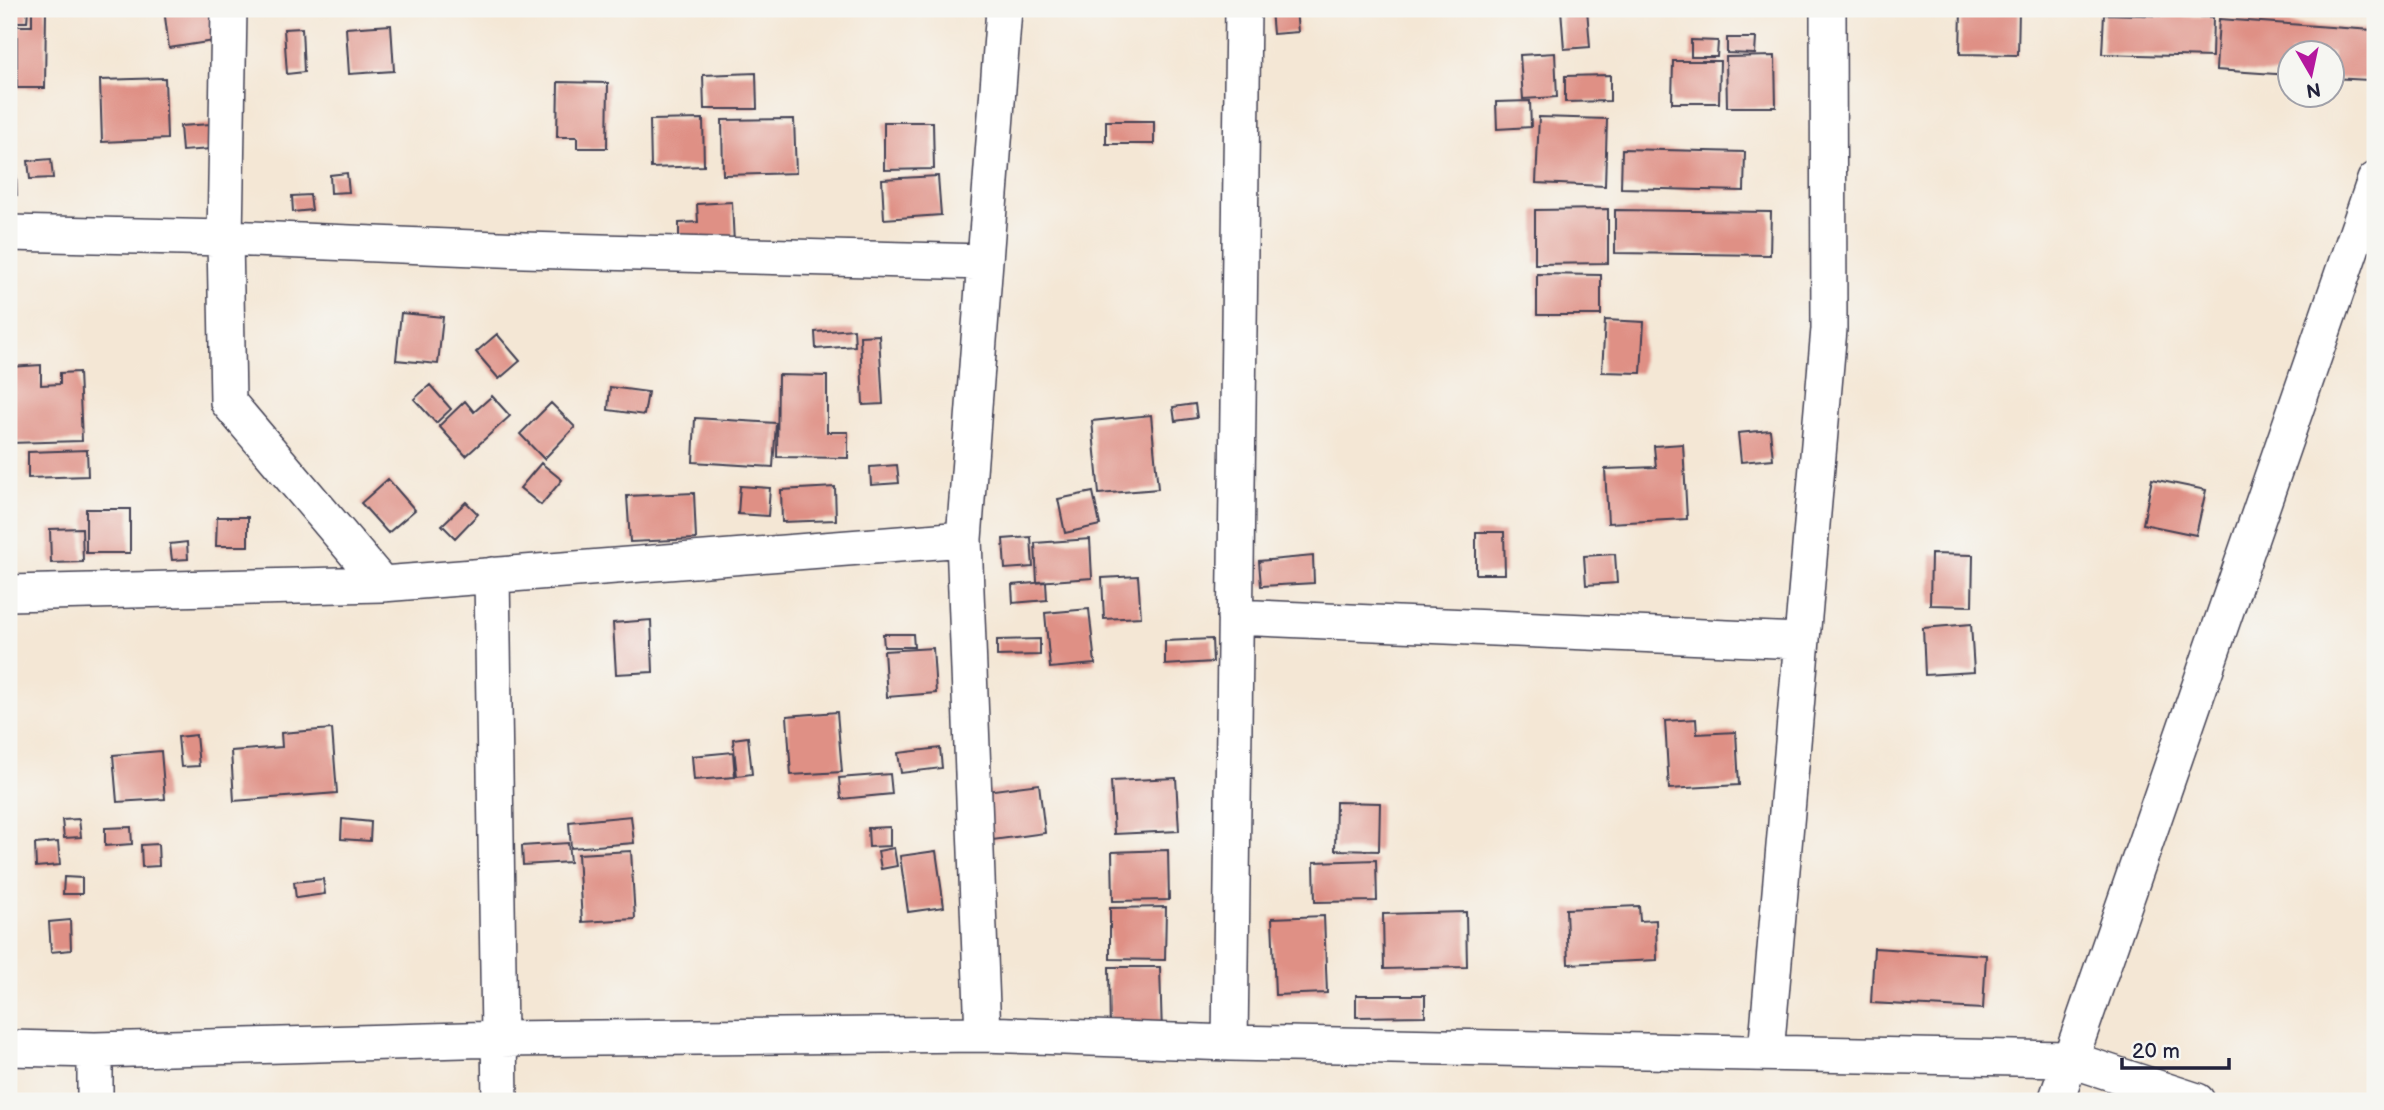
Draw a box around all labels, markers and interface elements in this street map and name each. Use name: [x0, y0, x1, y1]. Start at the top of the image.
north arrow: [2276, 38, 2346, 108]
text: N: [2305, 77, 2322, 102]
scale bar: [2122, 1026, 2228, 1070]
text: 20 m: [2132, 1039, 2180, 1064]

